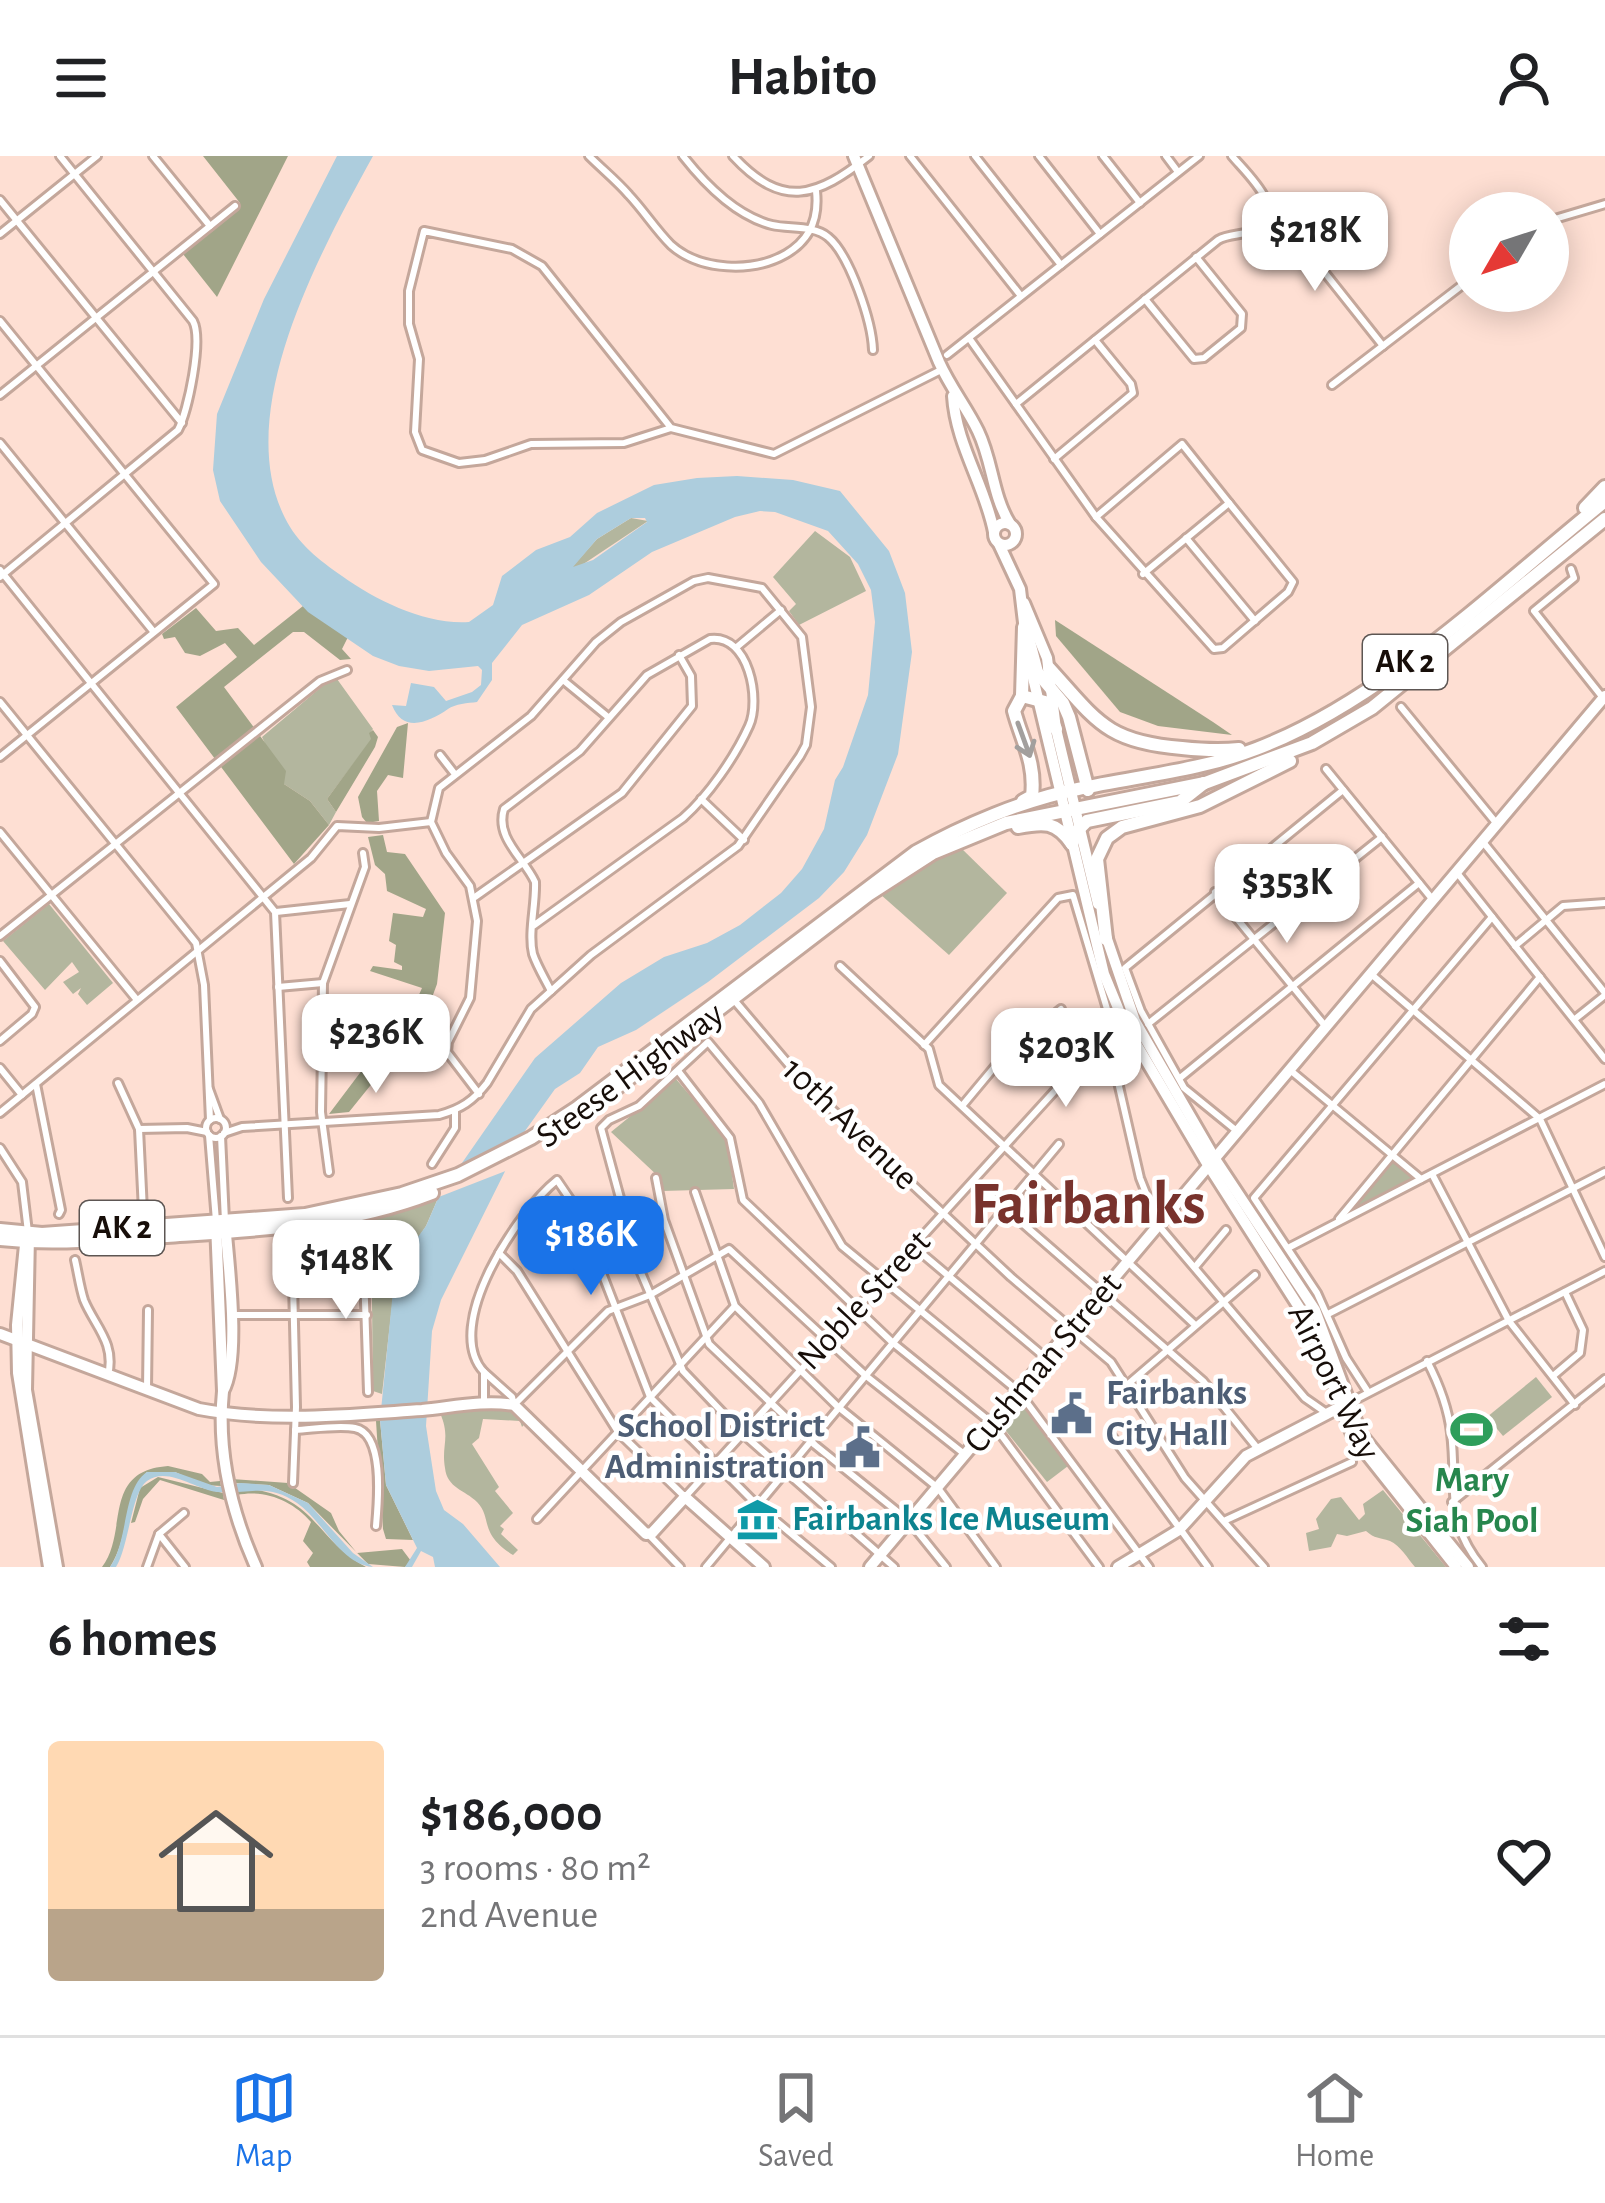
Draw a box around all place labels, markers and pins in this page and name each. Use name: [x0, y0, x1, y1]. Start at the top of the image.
pin: $218K: [1231, 192, 1399, 294]
pin: $353K: [1203, 844, 1371, 946]
pin: $236K: [292, 994, 460, 1096]
pin: $203K: [982, 1008, 1150, 1110]
pin: $186K: [507, 1196, 675, 1298]
pin: $148K: [262, 1220, 430, 1322]
place label: Fairbanks City Hall: [1106, 1375, 1247, 1452]
public building icon: Fairbanks City Hall: [1049, 1391, 1095, 1437]
sports icon: Mary Siah Pool: [1449, 1407, 1495, 1453]
place label: School District Administration: [605, 1408, 825, 1485]
public building icon: School District Administration: [836, 1424, 882, 1470]
place label: Mary Siah Pool: [1405, 1462, 1539, 1539]
museum icon: Fairbanks Ice Museum: [735, 1496, 781, 1542]
place label: Fairbanks Ice Museum: [792, 1501, 1110, 1537]

